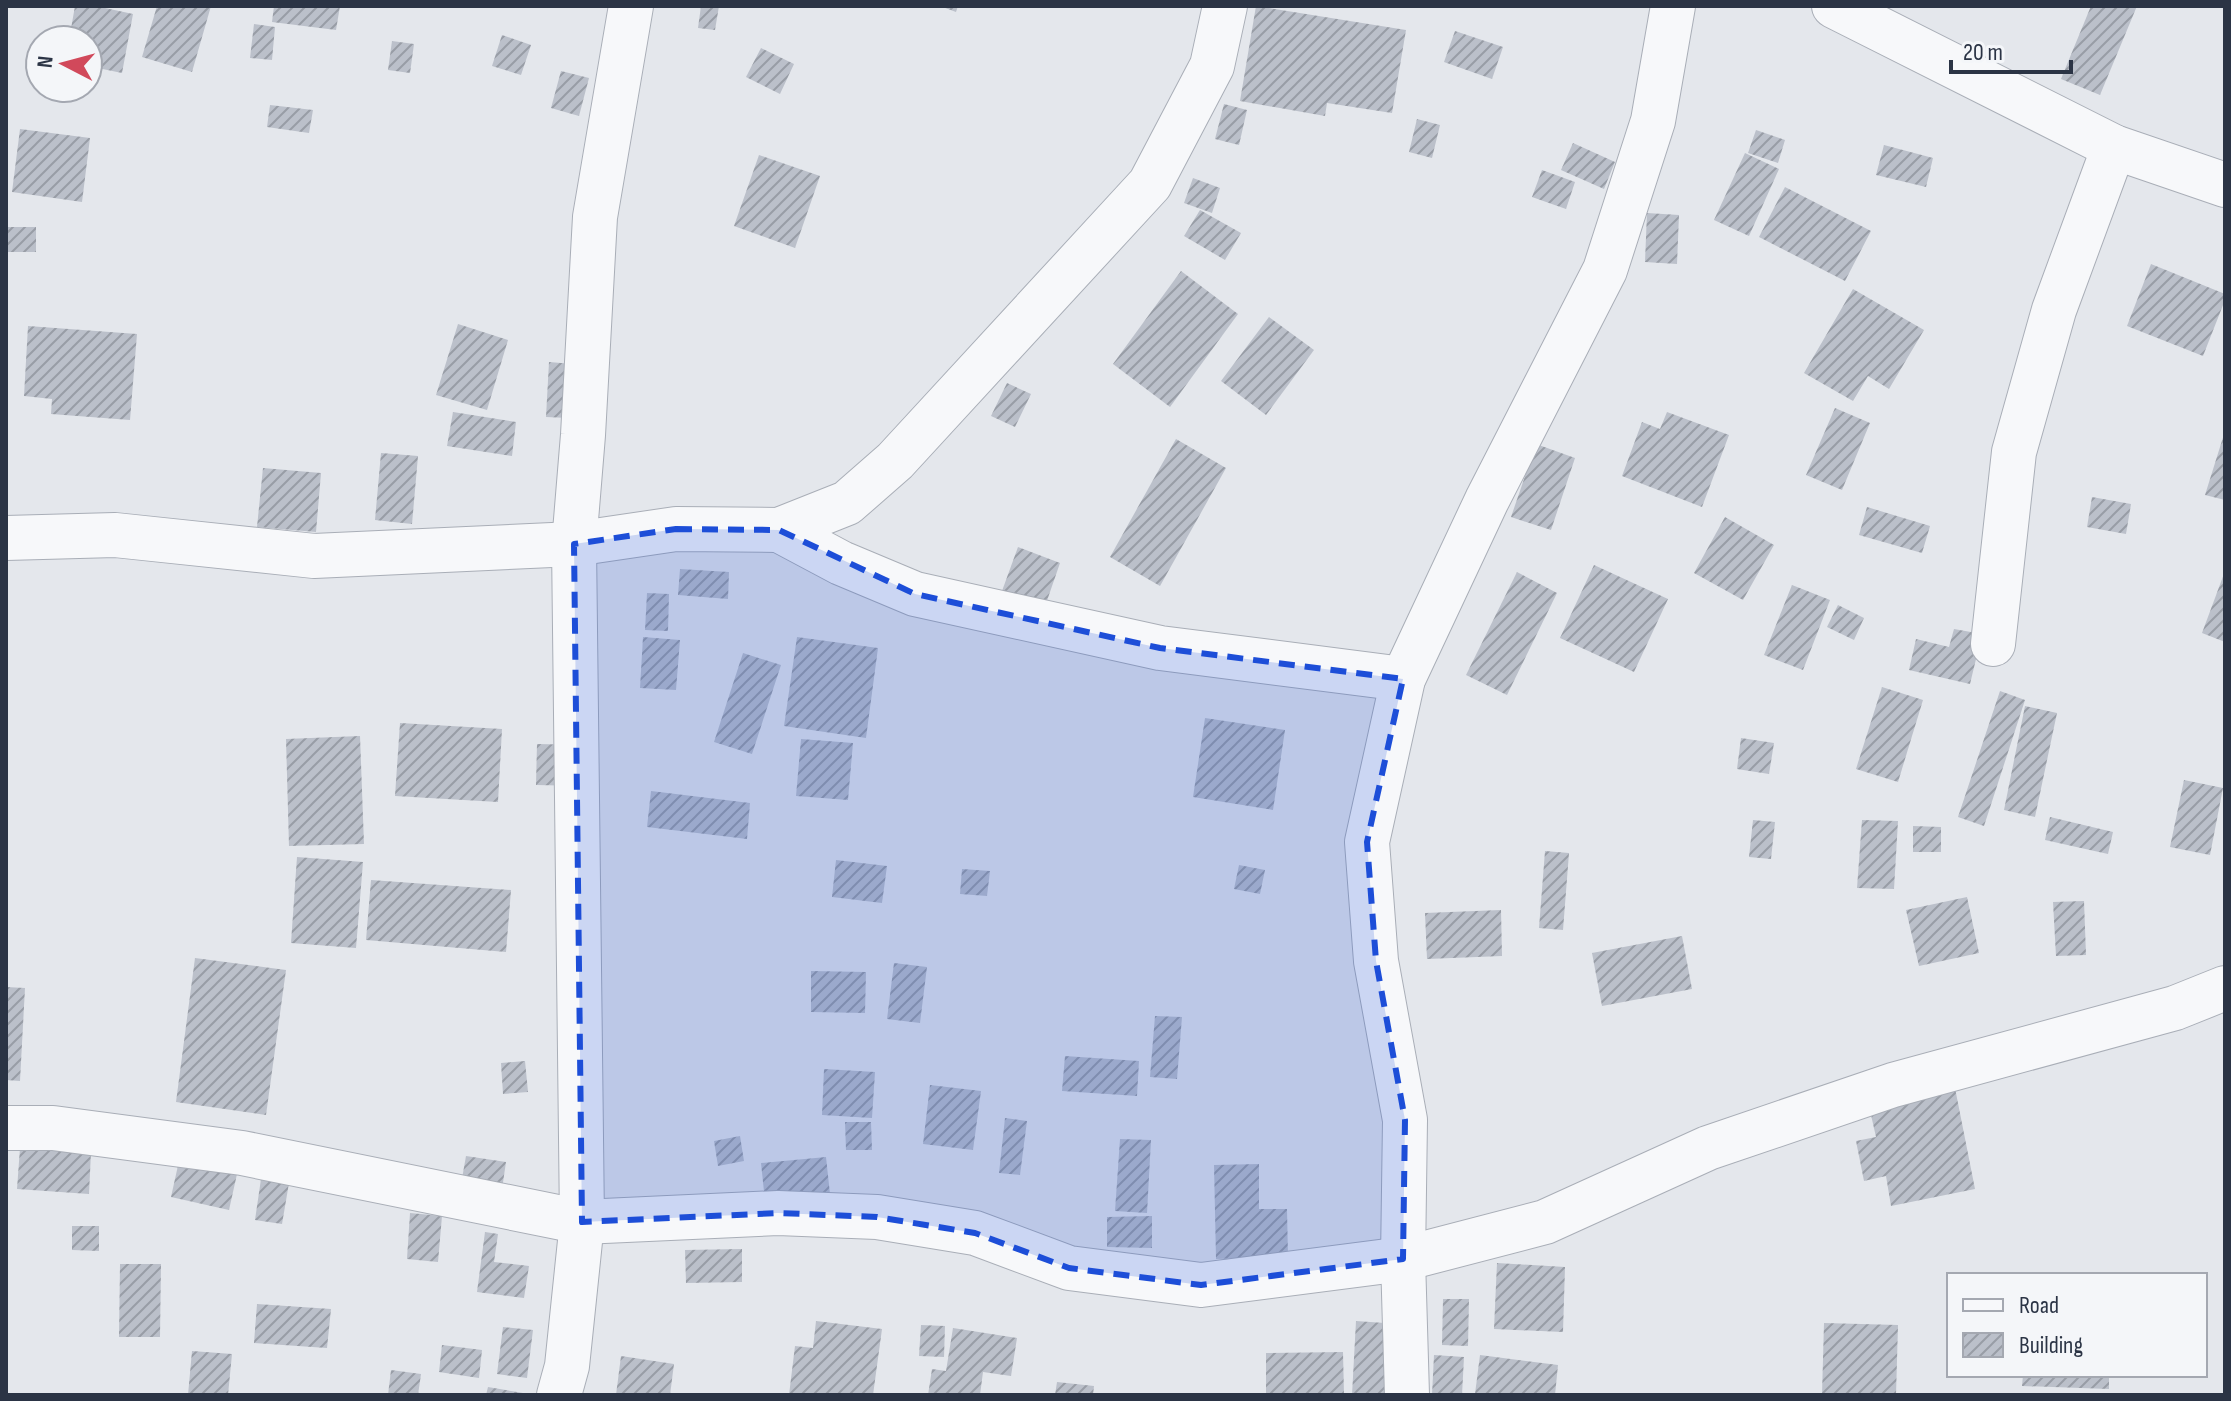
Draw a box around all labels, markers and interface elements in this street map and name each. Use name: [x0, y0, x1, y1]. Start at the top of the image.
north arrow: [24, 24, 104, 104]
scale bar: [1951, 24, 2071, 74]
text: 20 m: [1963, 38, 2003, 67]
text: N: [32, 55, 60, 69]
legend: [1947, 1273, 2207, 1377]
text: Road: [2019, 1291, 2059, 1320]
text: Building: [2019, 1331, 2083, 1360]

